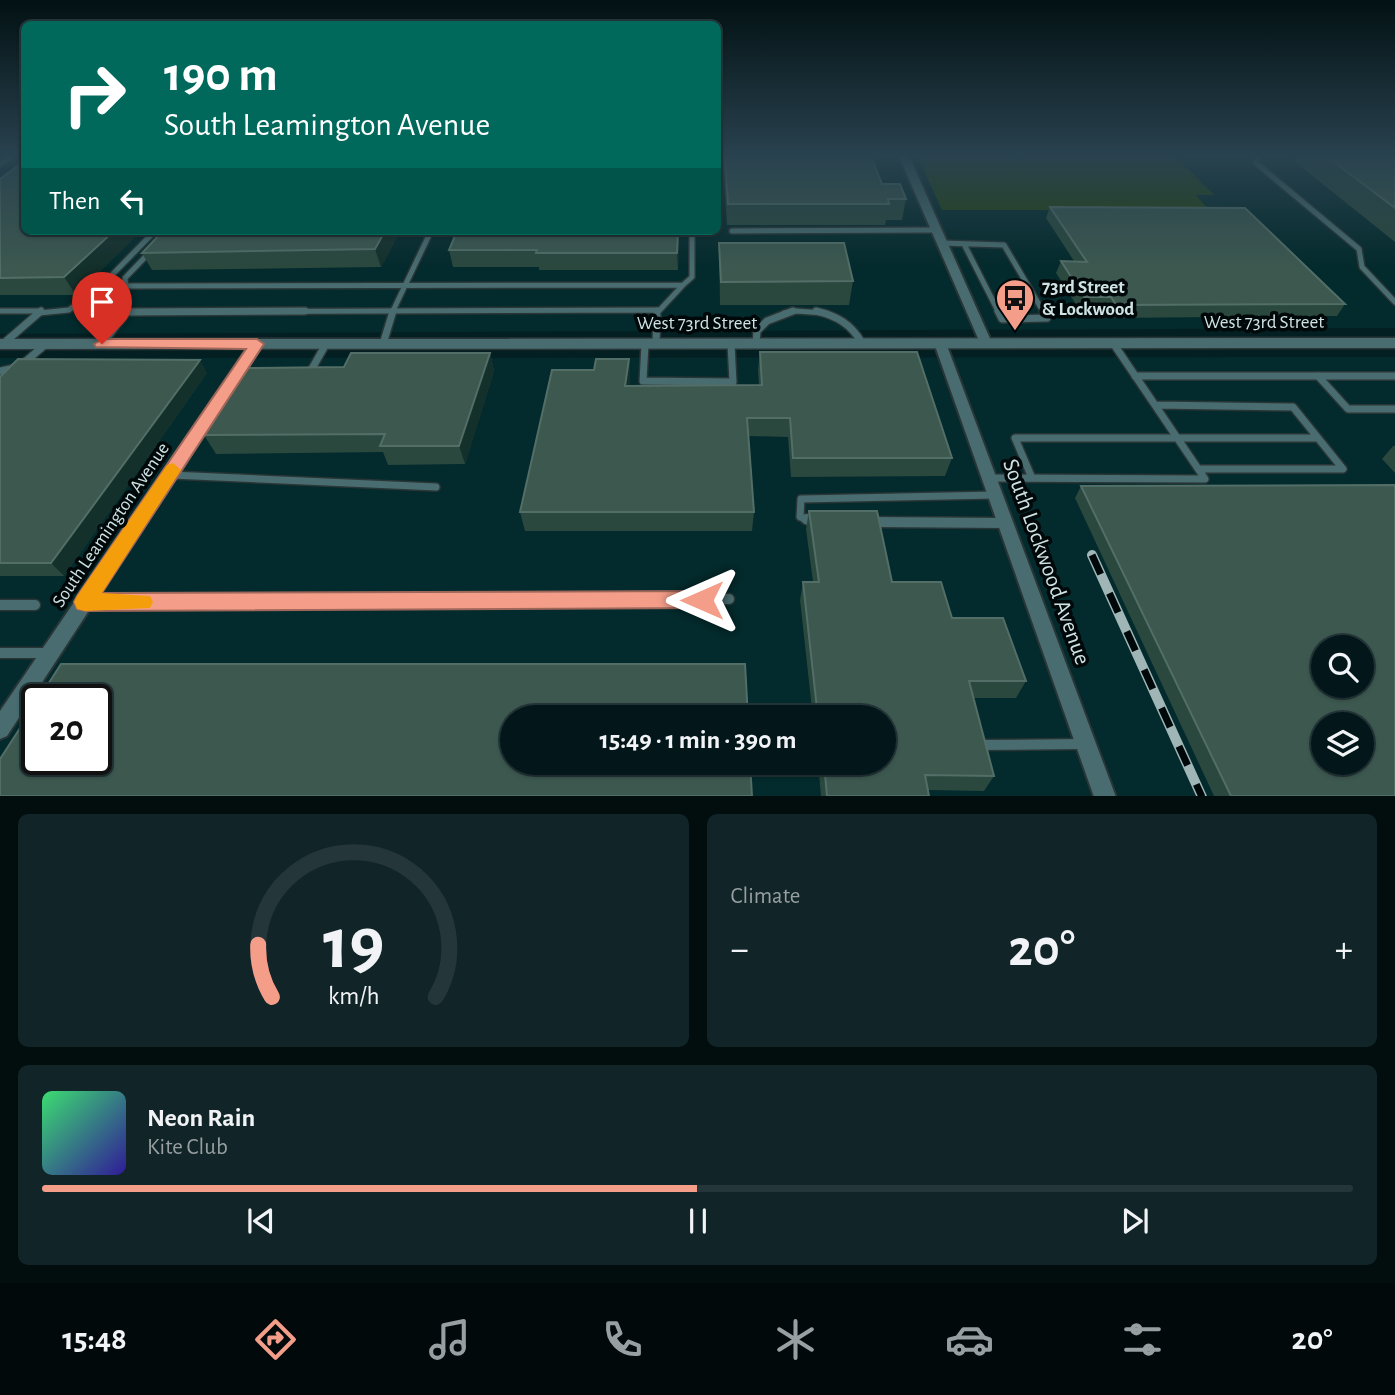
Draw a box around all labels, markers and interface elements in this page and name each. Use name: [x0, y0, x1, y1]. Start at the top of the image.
icon: right: [49, 49, 140, 140]
text: 190 m: [164, 51, 278, 100]
text: South Leamington Avenue: [164, 109, 490, 141]
icon: left: [114, 182, 152, 220]
text: Then: [49, 188, 100, 214]
pin: [72, 272, 132, 344]
bus stop icon: 73rd Street & Lockwood: [994, 277, 1036, 332]
place label: 73rd Street & Lockwood: [1042, 278, 1134, 319]
icon: arrive: [83, 283, 121, 321]
street label: West 73rd Street: [1204, 313, 1324, 332]
street label: West 73rd Street: [637, 314, 757, 333]
street label: South Leamington Avenue: [49, 439, 173, 611]
street label: South Lockwood Avenue: [998, 456, 1094, 668]
position arrow: [665, 563, 739, 637]
map controls: [1311, 635, 1374, 775]
button: search: [1311, 635, 1374, 698]
speed limit sign: 20: [21, 684, 112, 775]
button: layers: [1311, 712, 1374, 775]
text: 15:49 · 1 min · 390 m: [600, 727, 796, 753]
text: Climate: [731, 885, 800, 908]
text: 19: [323, 909, 384, 982]
text: 20°: [1008, 923, 1075, 975]
text: −: [731, 931, 749, 969]
text: +: [1335, 931, 1353, 969]
text: km/h: [327, 983, 379, 1008]
text: Neon Rain: [147, 1105, 255, 1131]
text: Kite Club: [147, 1136, 228, 1159]
icon: previous: [242, 1202, 280, 1240]
icon: pause: [679, 1202, 717, 1240]
icon: next: [1116, 1202, 1154, 1240]
icon: directions: [251, 1315, 300, 1364]
icon: music: [425, 1315, 474, 1364]
icon: phone: [598, 1315, 647, 1364]
icon: climate: [771, 1315, 820, 1364]
icon: car: [945, 1315, 994, 1364]
icon: filters: [1118, 1315, 1167, 1364]
text: 15:48: [62, 1323, 127, 1355]
text: 20°: [1292, 1323, 1333, 1355]

